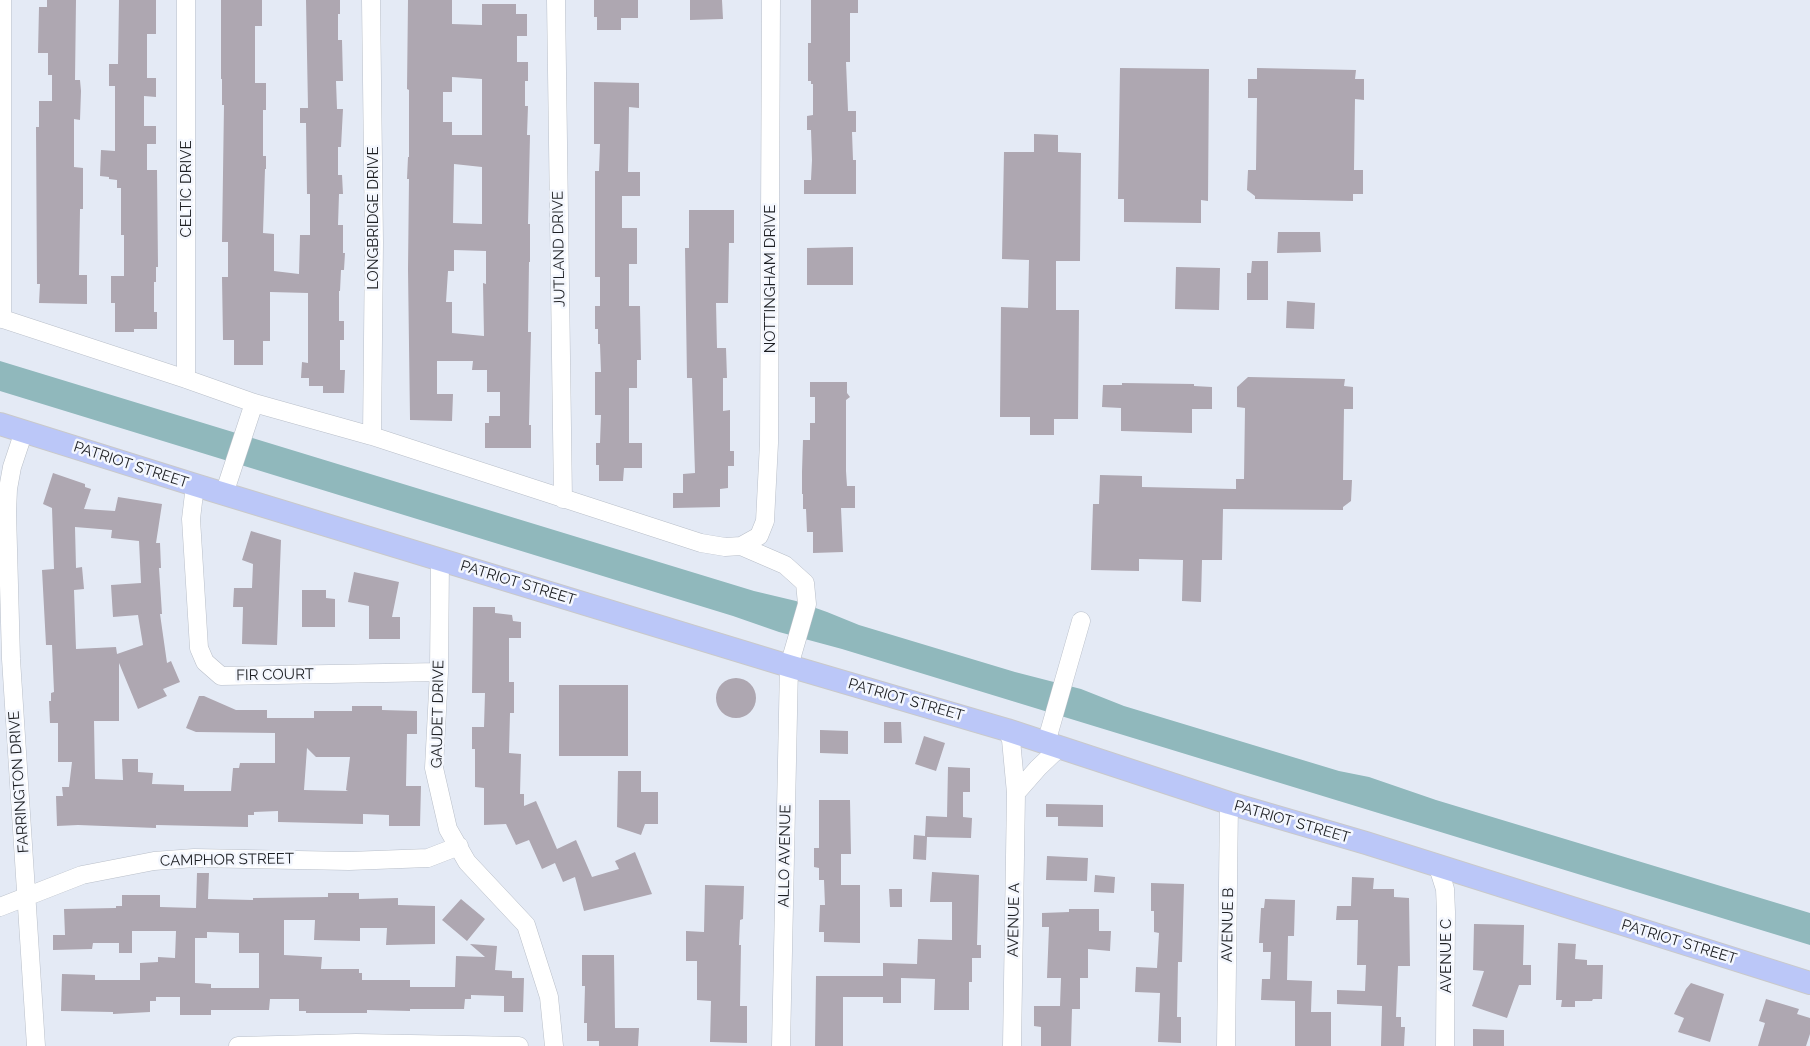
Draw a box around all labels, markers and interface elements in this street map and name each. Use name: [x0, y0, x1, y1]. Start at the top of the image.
street label: CELTIC DRIVE: [177, 140, 195, 238]
street label: LONGBRIDGE DRIVE: [364, 146, 382, 290]
street label: JUTLAND DRIVE: [549, 191, 569, 307]
street label: NOTTINGHAM DRIVE: [761, 205, 779, 353]
street label: PATRIOT STREET: [71, 438, 191, 492]
street label: PATRIOT STREET: [458, 557, 578, 609]
street label: GAUDET DRIVE: [428, 660, 448, 768]
street label: FIR COURT: [236, 665, 314, 685]
street label: PATRIOT STREET: [846, 675, 966, 725]
street label: FARRINGTON DRIVE: [5, 710, 33, 854]
street label: PATRIOT STREET: [1232, 797, 1352, 847]
street label: ALLO AVENUE: [775, 804, 795, 908]
street label: CAMPHOR STREET: [160, 850, 294, 870]
street label: AVENUE A: [1004, 883, 1024, 957]
street label: AVENUE B: [1218, 888, 1238, 962]
street label: PATRIOT STREET: [1619, 916, 1739, 968]
street label: AVENUE C: [1437, 919, 1455, 993]

